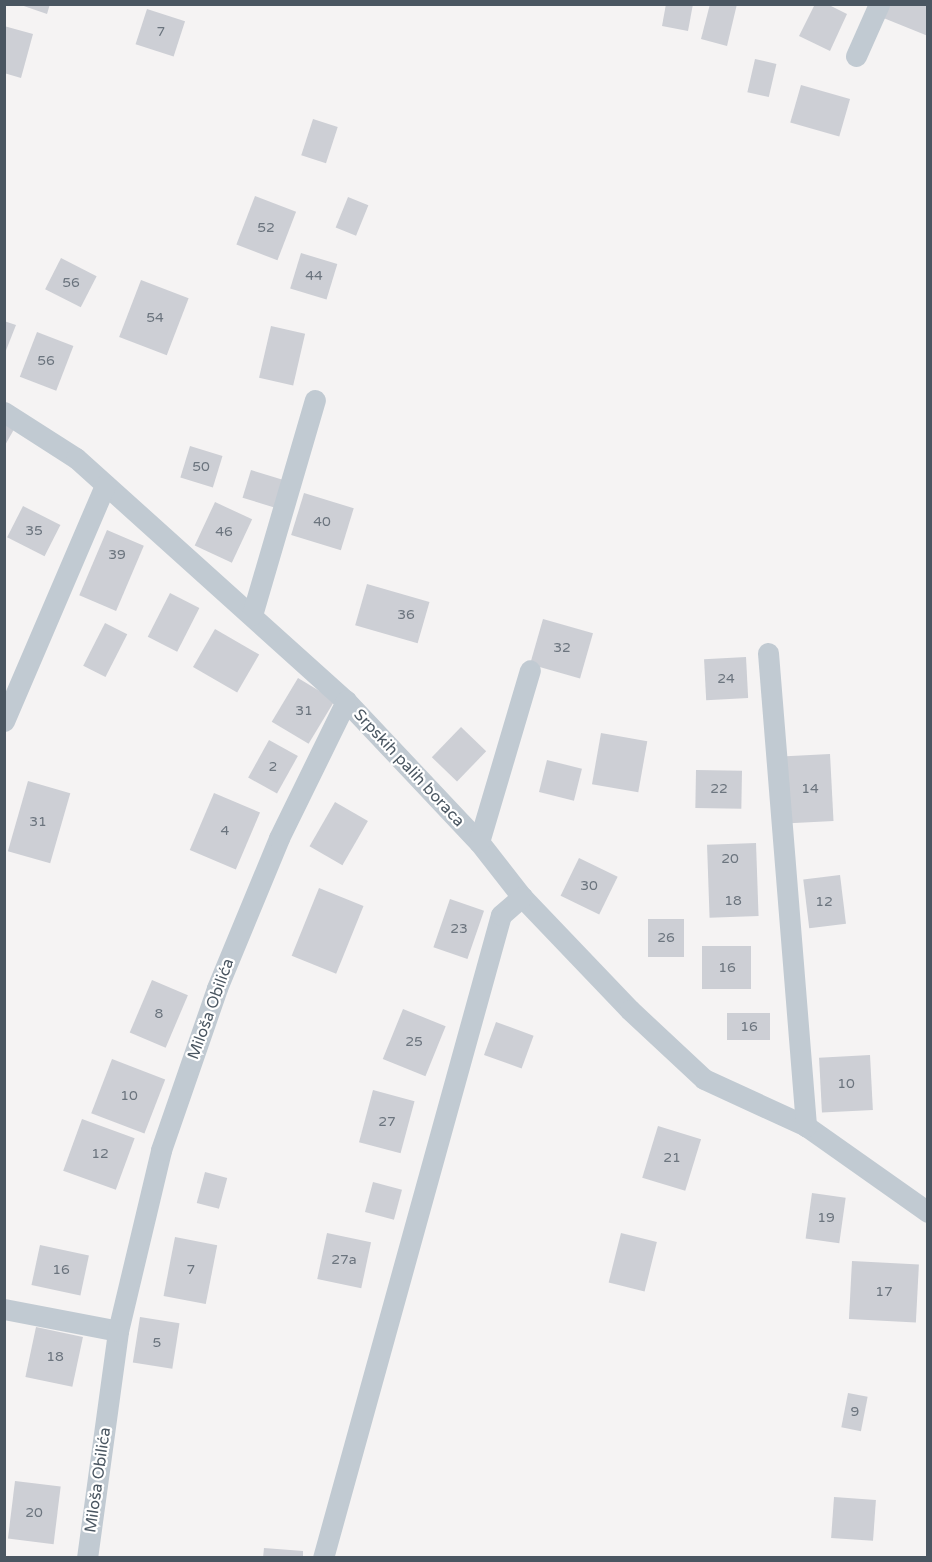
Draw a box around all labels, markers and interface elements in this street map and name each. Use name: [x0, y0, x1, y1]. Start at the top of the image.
house number: 7: [157, 24, 165, 40]
house number: 52: [257, 220, 275, 236]
house number: 44: [305, 268, 323, 284]
house number: 56: [62, 275, 80, 291]
house number: 54: [146, 310, 164, 326]
house number: 56: [37, 353, 55, 369]
house number: 50: [192, 459, 210, 475]
house number: 40: [313, 514, 331, 530]
house number: 35: [25, 523, 43, 539]
house number: 46: [215, 524, 233, 540]
house number: 39: [108, 547, 126, 563]
house number: 36: [397, 607, 415, 623]
house number: 32: [553, 640, 571, 656]
house number: 24: [717, 671, 735, 687]
house number: 31: [295, 703, 313, 719]
street label: Srpskih palih boraca: [350, 705, 468, 831]
house number: 2: [269, 759, 277, 775]
house number: 22: [710, 781, 728, 797]
house number: 14: [801, 781, 819, 797]
house number: 31: [29, 814, 47, 830]
house number: 4: [221, 823, 229, 839]
house number: 20: [721, 851, 739, 867]
house number: 30: [580, 878, 598, 894]
house number: 18: [724, 893, 742, 909]
house number: 12: [815, 894, 833, 910]
house number: 23: [450, 921, 468, 937]
house number: 26: [657, 930, 675, 946]
street label: Miloša Obilića: [184, 956, 238, 1062]
house number: 16: [718, 960, 736, 976]
house number: 8: [155, 1006, 163, 1022]
house number: 16: [740, 1019, 758, 1035]
house number: 25: [405, 1034, 423, 1050]
house number: 10: [837, 1076, 855, 1092]
house number: 10: [120, 1088, 138, 1104]
house number: 27: [378, 1114, 396, 1130]
house number: 12: [91, 1146, 109, 1162]
house number: 21: [663, 1150, 681, 1166]
house number: 19: [817, 1210, 835, 1226]
house number: 27a: [331, 1252, 357, 1268]
house number: 16: [52, 1262, 70, 1278]
house number: 7: [187, 1262, 195, 1278]
house number: 17: [875, 1284, 893, 1300]
house number: 5: [153, 1335, 161, 1351]
house number: 18: [46, 1349, 64, 1365]
house number: 9: [851, 1404, 859, 1420]
street label: Miloša Obilića: [81, 1426, 115, 1534]
house number: 20: [25, 1505, 43, 1521]

